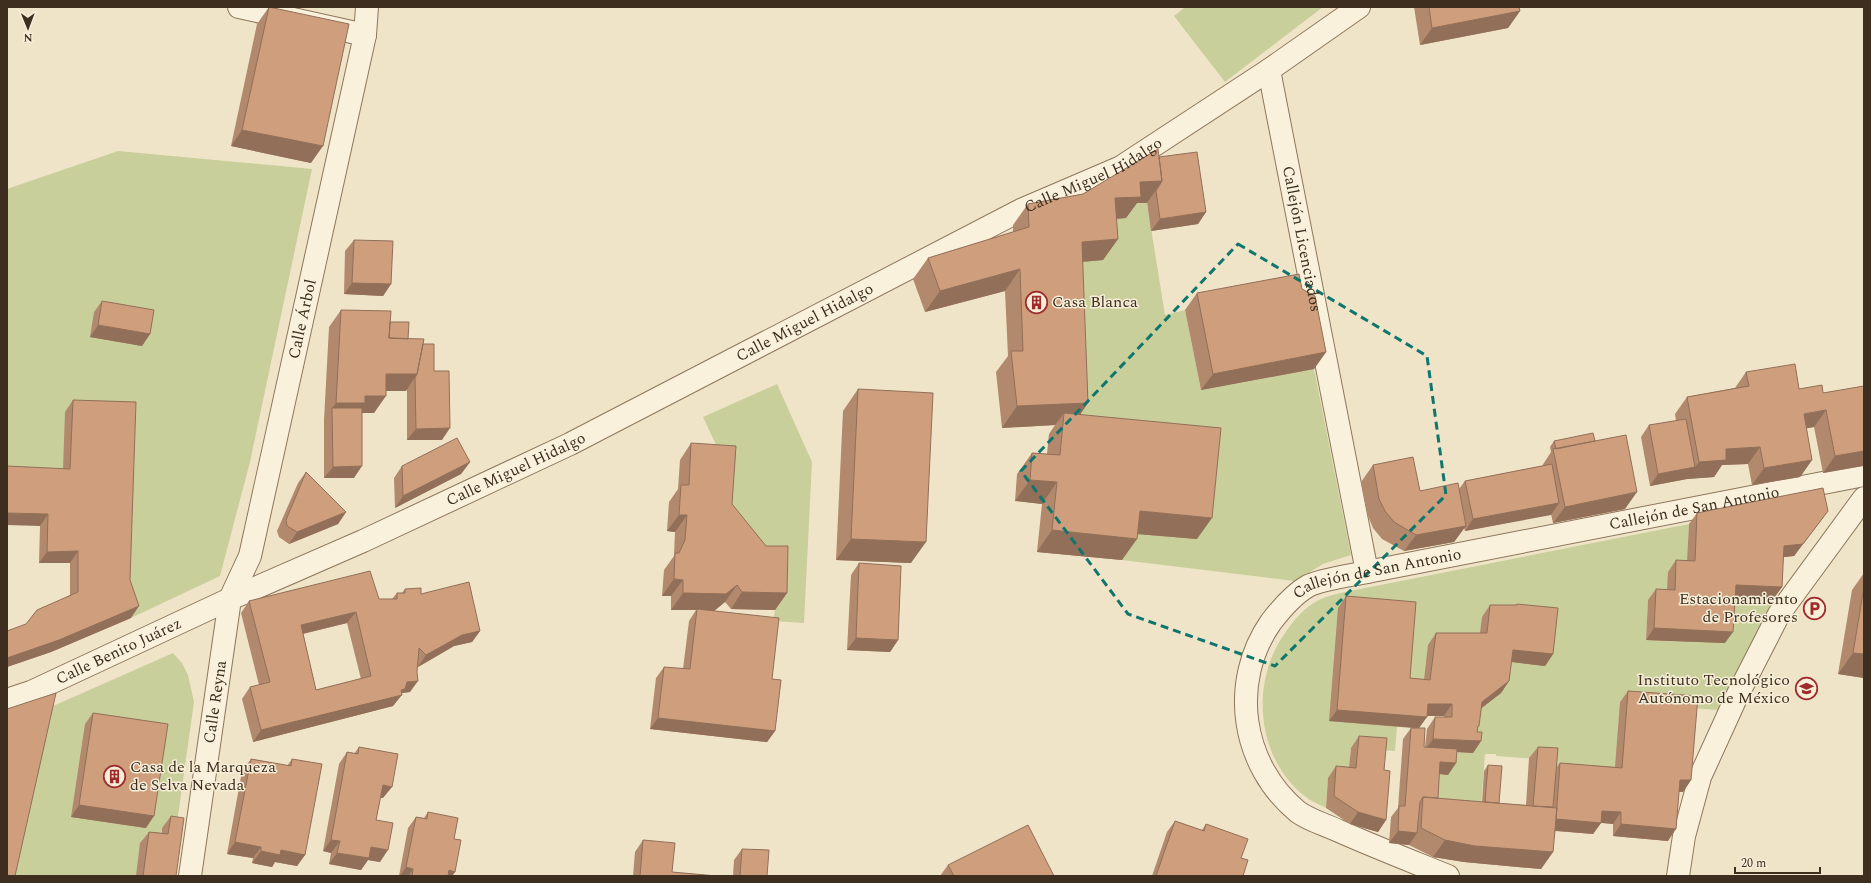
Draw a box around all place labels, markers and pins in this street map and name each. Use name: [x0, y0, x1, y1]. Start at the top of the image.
building icon: Casa Blanca: [1024, 289, 1050, 315]
place label: Casa Blanca: [1052, 290, 1138, 314]
place label: Estacionamiento de Profesores: [1679, 587, 1798, 629]
parking icon: Estacionamiento de Profesores: [1801, 595, 1827, 621]
place label: Instituto Tecnológico Autónomo de México: [1637, 668, 1790, 710]
school or university icon: Instituto Tecnológico Autónomo de México: [1793, 676, 1819, 702]
place label: Casa de la Marqueza de Selva Nevada: [130, 755, 276, 797]
building icon: Casa de la Marqueza de Selva Nevada: [102, 763, 128, 789]

